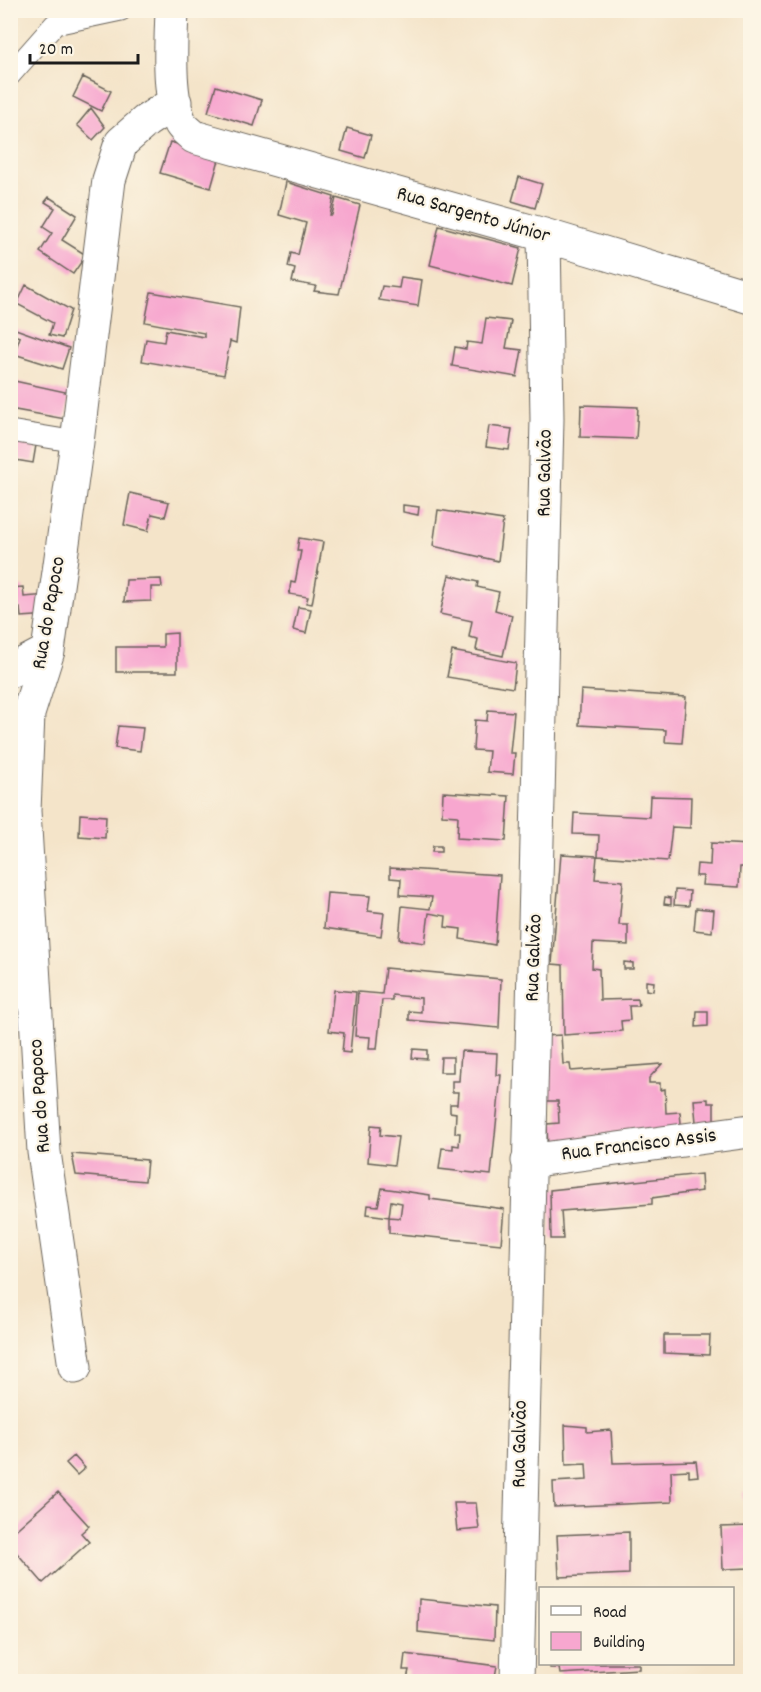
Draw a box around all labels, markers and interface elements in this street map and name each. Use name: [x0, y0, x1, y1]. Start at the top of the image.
scale bar: [30, 27, 138, 65]
text: 20 m: [39, 38, 73, 63]
street label: Rua Sargento Júnior: [393, 180, 553, 252]
street label: Rua Galvão: [530, 429, 562, 517]
street label: Rua do Papoco: [25, 554, 75, 672]
street label: Rua Galvão: [518, 914, 552, 1002]
street label: Rua do Papoco: [22, 1038, 60, 1154]
street label: Rua Francisco Assis: [560, 1122, 718, 1170]
street label: Rua Galvão: [505, 1400, 537, 1488]
legend: [539, 1587, 734, 1665]
text: Road: [593, 1601, 627, 1626]
text: Building: [593, 1631, 645, 1656]

